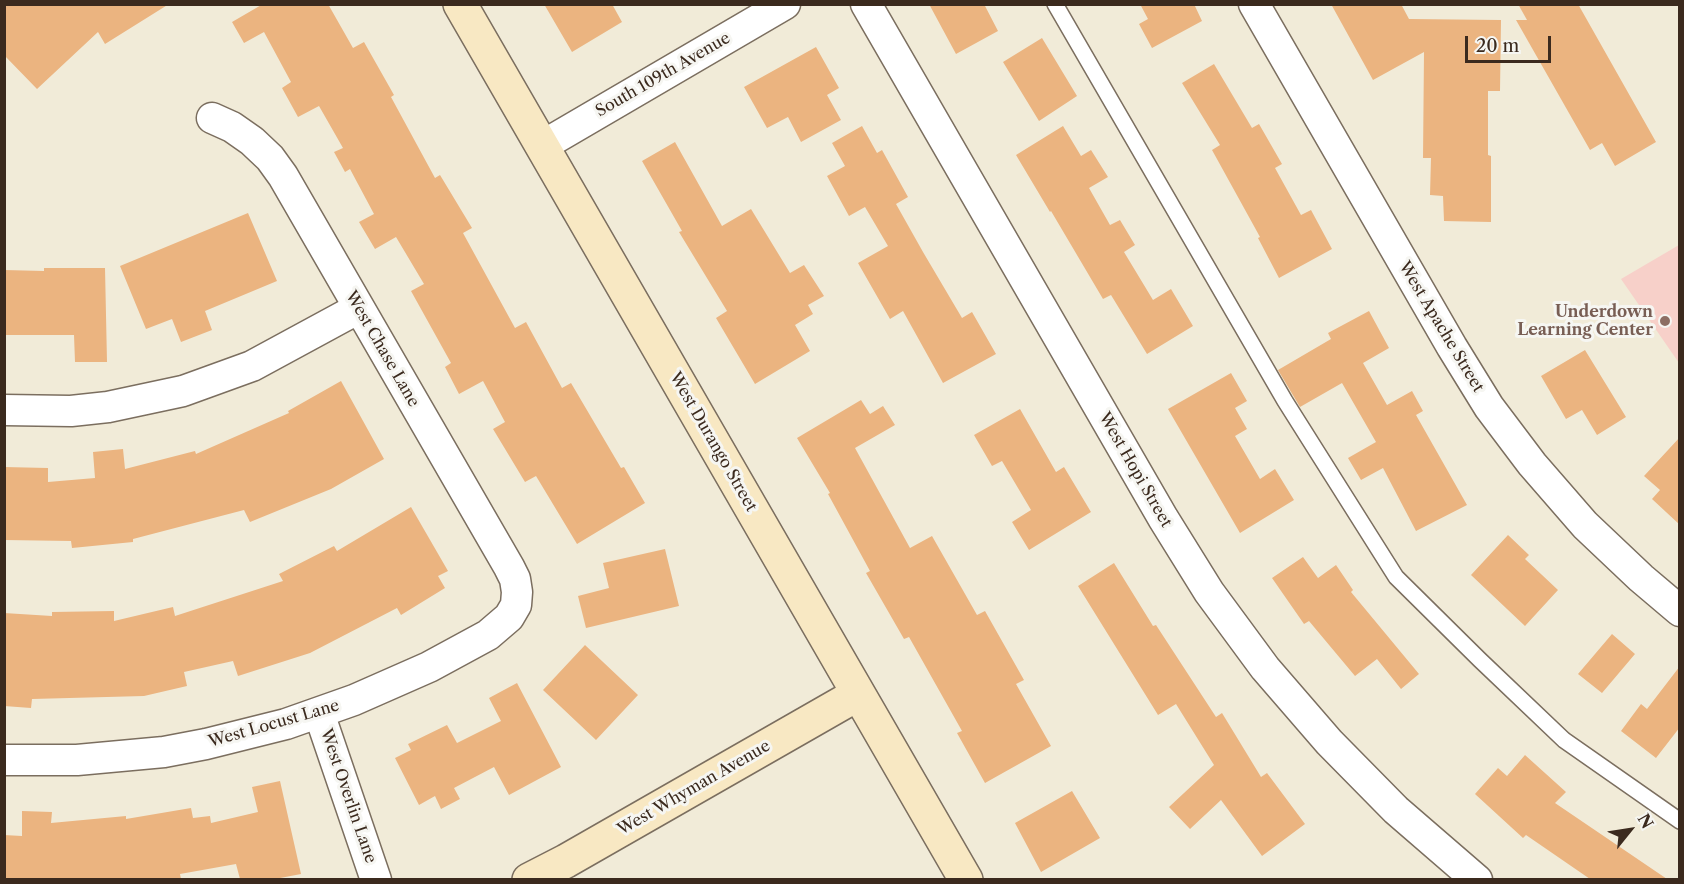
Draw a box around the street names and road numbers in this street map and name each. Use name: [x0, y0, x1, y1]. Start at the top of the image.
street label: South 109th Avenue: [592, 29, 734, 121]
street label: West Apache Street: [1394, 258, 1488, 396]
street label: West Chase Lane: [341, 288, 423, 410]
street label: West Durango Street: [665, 369, 761, 515]
street label: West Hopi Street: [1094, 409, 1176, 531]
street label: West Locust Lane: [206, 696, 342, 752]
street label: West Overlin Lane: [316, 726, 380, 866]
street label: West Whyman Avenue: [614, 736, 774, 840]

